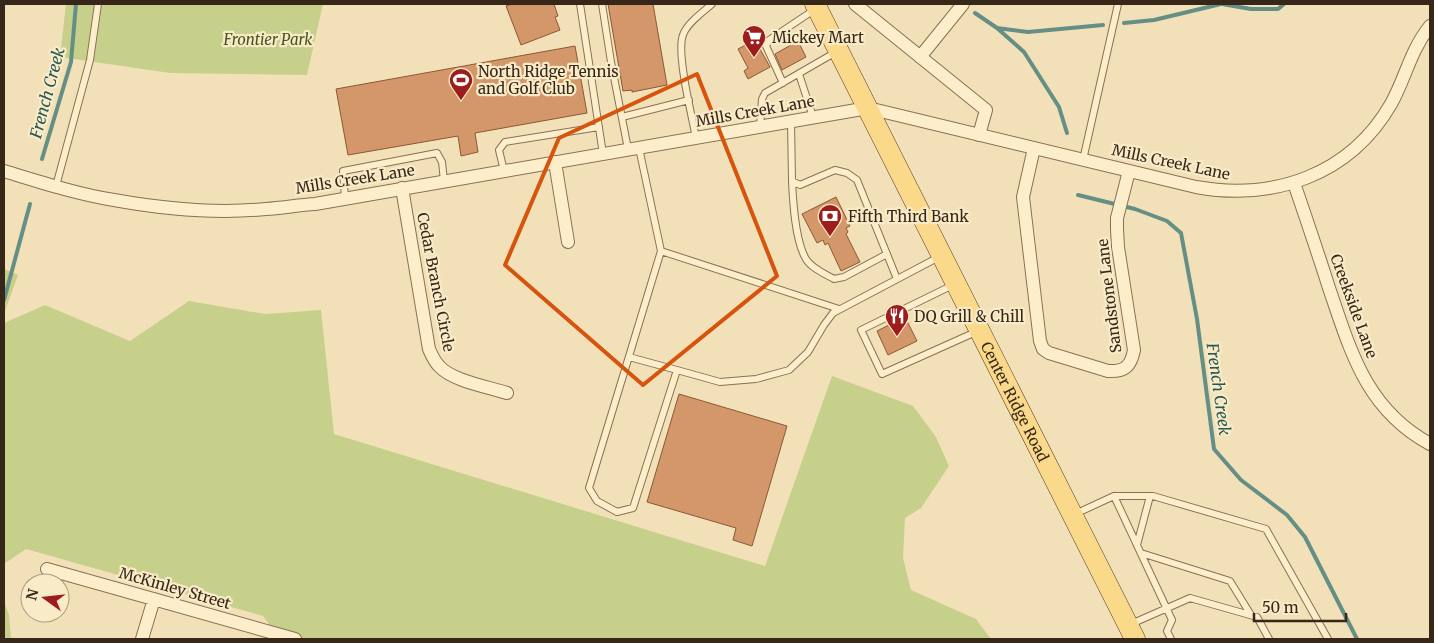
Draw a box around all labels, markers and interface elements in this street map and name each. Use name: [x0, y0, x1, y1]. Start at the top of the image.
supermarket icon: Mickey Mart: [741, 24, 767, 58]
place label: Mickey Mart: [772, 28, 864, 47]
park label: Frontier Park: [222, 30, 313, 49]
water label: French Creek: [25, 45, 69, 142]
place label: North Ridge Tennis and Golf Club: [478, 62, 619, 98]
sports icon: North Ridge Tennis and Golf Club: [448, 67, 474, 101]
street label: Mills Creek Lane: [694, 91, 816, 131]
street label: Mills Creek Lane: [1110, 140, 1232, 184]
street label: Mills Creek Lane: [294, 160, 416, 198]
bank icon: Fifth Third Bank: [817, 203, 843, 237]
place label: Fifth Third Bank: [848, 207, 969, 226]
street label: Cedar Branch Circle: [413, 211, 459, 353]
street label: Sandstone Lane: [1093, 238, 1125, 354]
street label: Creekside Lane: [1326, 251, 1382, 361]
restaurant icon: DQ Grill & Chill: [884, 303, 910, 337]
place label: DQ Grill & Chill: [914, 307, 1024, 326]
street label: Center Ridge Road: [977, 338, 1053, 465]
water label: French Creek: [1202, 340, 1235, 437]
street label: McKinley Street: [117, 563, 233, 613]
north arrow: [20, 573, 70, 623]
text: N: [22, 587, 43, 602]
scale bar: [1254, 590, 1346, 622]
text: 50 m: [1262, 598, 1299, 617]

